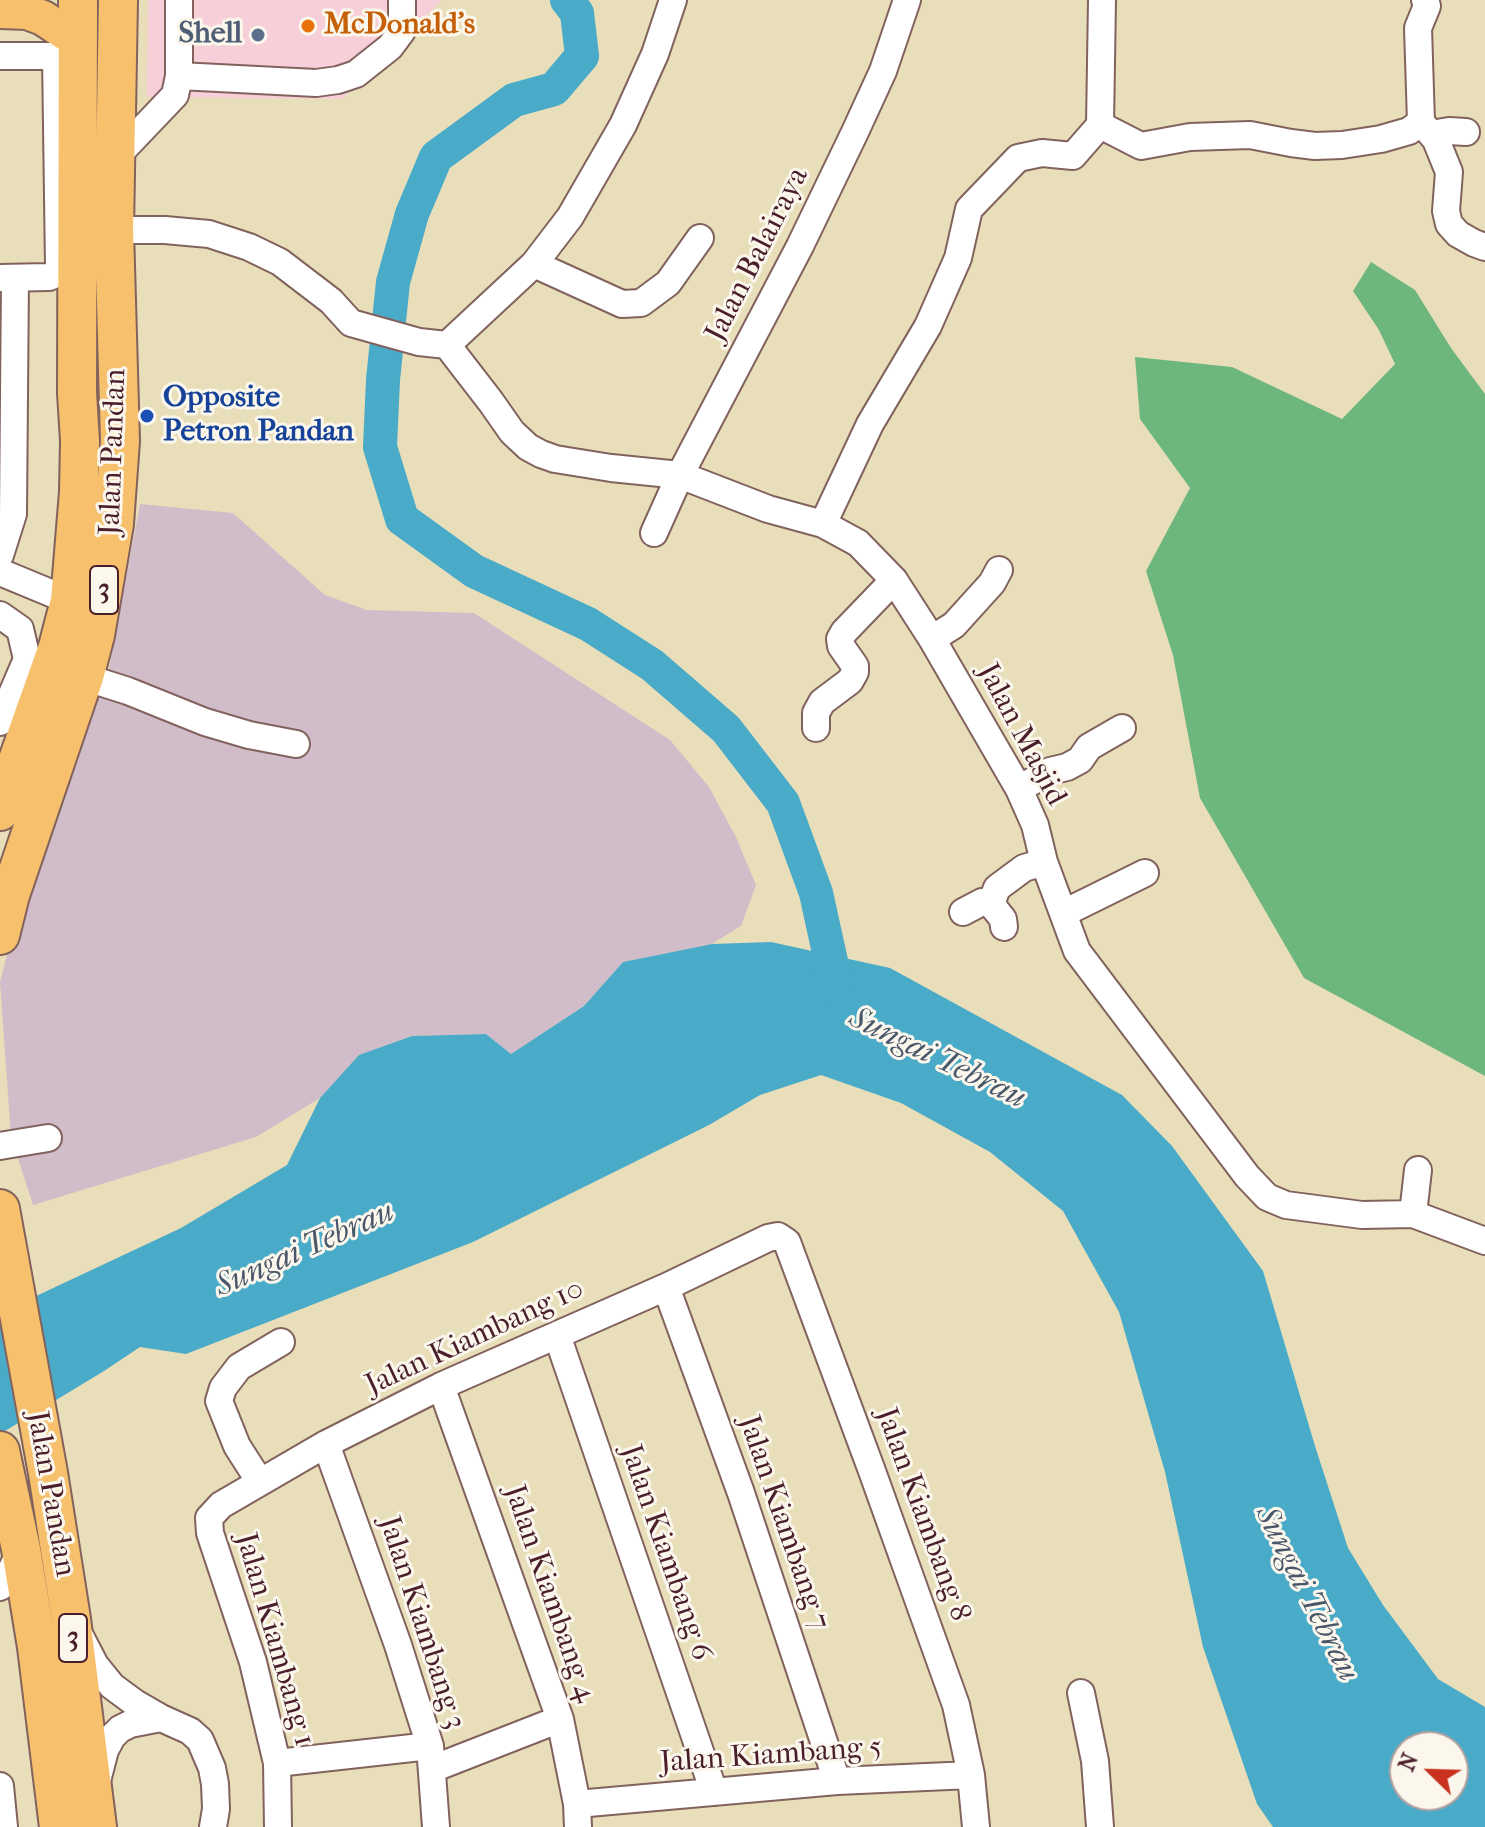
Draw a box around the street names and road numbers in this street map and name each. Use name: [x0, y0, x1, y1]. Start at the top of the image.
street label: Jalan Balairaya: [699, 162, 817, 348]
street label: Jalan Pandan: [93, 368, 135, 536]
road number: 3: [90, 566, 118, 614]
street label: Jalan Masjid: [969, 658, 1073, 812]
street label: Jalan Kiambang 10: [360, 1272, 590, 1404]
street label: Jalan Kiambang 8: [867, 1403, 977, 1627]
street label: Jalan Pandan: [18, 1409, 82, 1579]
street label: Jalan Kiambang 7: [730, 1411, 836, 1635]
street label: Jalan Kiambang 6: [611, 1440, 719, 1666]
street label: Jalan Kiambang 4: [495, 1481, 603, 1707]
street label: Jalan Kiambang 3: [370, 1512, 472, 1734]
street label: Jalan Kiambang 1: [226, 1529, 322, 1751]
road number: 3: [59, 1614, 87, 1662]
street label: Jalan Kiambang 5: [659, 1730, 883, 1782]

